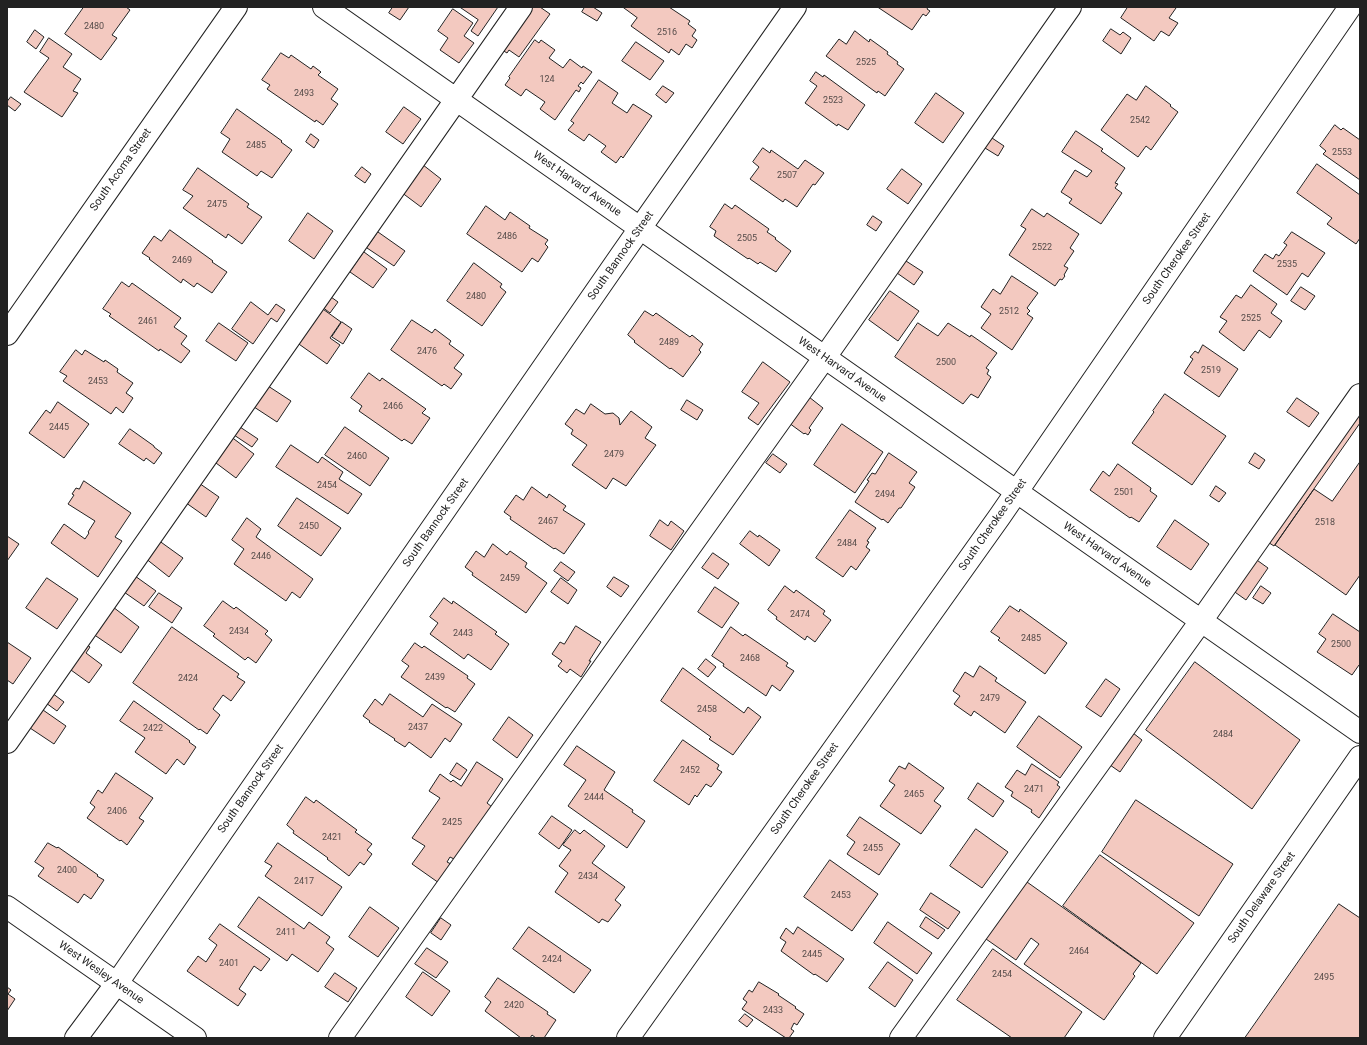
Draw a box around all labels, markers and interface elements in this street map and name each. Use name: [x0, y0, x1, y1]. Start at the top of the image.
house number: 2480: [84, 22, 104, 32]
house number: 2516: [657, 28, 677, 38]
house number: 2525: [856, 58, 876, 68]
house number: 124: [539, 75, 555, 85]
house number: 2493: [294, 89, 314, 99]
house number: 2523: [823, 96, 843, 106]
house number: 2542: [1130, 116, 1150, 126]
street label: South Acoma Street: [88, 126, 154, 214]
house number: 2485: [246, 141, 266, 151]
house number: 2553: [1332, 148, 1352, 158]
street label: West Harvard Avenue: [530, 149, 624, 219]
house number: 2507: [777, 171, 797, 181]
house number: 2475: [207, 200, 227, 210]
street label: South Bannock Street: [585, 209, 657, 303]
street label: South Cherokee Street: [1140, 211, 1214, 307]
house number: 2486: [497, 232, 517, 242]
house number: 2505: [737, 234, 757, 244]
house number: 2522: [1032, 243, 1052, 253]
house number: 2469: [172, 256, 192, 266]
house number: 2535: [1277, 260, 1297, 270]
house number: 2480: [466, 292, 486, 302]
house number: 2512: [999, 307, 1019, 317]
house number: 2525: [1241, 314, 1261, 324]
house number: 2461: [138, 317, 158, 327]
street label: West Harvard Avenue: [795, 335, 889, 405]
house number: 2489: [659, 338, 679, 348]
house number: 2476: [417, 347, 437, 357]
house number: 2500: [936, 358, 956, 368]
house number: 2519: [1201, 366, 1221, 376]
house number: 2453: [88, 377, 108, 387]
house number: 2466: [383, 402, 403, 412]
house number: 2445: [49, 423, 69, 433]
house number: 2479: [604, 450, 624, 460]
house number: 2460: [347, 452, 367, 462]
street label: South Bannock Street: [400, 476, 472, 570]
street label: South Cherokee Street: [956, 477, 1030, 573]
house number: 2454: [317, 481, 337, 491]
house number: 2501: [1114, 488, 1134, 498]
house number: 2494: [875, 490, 895, 500]
house number: 2467: [538, 517, 558, 527]
house number: 2518: [1315, 518, 1335, 528]
street label: West Harvard Avenue: [1060, 520, 1154, 590]
house number: 2450: [299, 522, 319, 532]
house number: 2484: [837, 539, 857, 549]
house number: 2446: [251, 552, 271, 562]
house number: 2459: [500, 574, 520, 584]
house number: 2474: [790, 610, 810, 620]
house number: 2434: [229, 627, 249, 637]
house number: 2443: [453, 629, 473, 639]
house number: 2485: [1021, 634, 1041, 644]
house number: 2500: [1331, 640, 1351, 650]
house number: 2468: [740, 654, 760, 664]
house number: 2439: [425, 673, 445, 683]
house number: 2424: [178, 674, 198, 684]
house number: 2479: [980, 694, 1000, 704]
house number: 2458: [697, 705, 717, 715]
house number: 2437: [408, 723, 428, 733]
house number: 2422: [143, 724, 163, 734]
house number: 2484: [1213, 730, 1233, 740]
street label: South Cherokee Street: [768, 741, 842, 837]
street label: South Bannock Street: [215, 742, 287, 836]
house number: 2452: [680, 766, 700, 776]
house number: 2471: [1024, 785, 1044, 795]
house number: 2465: [904, 790, 924, 800]
house number: 2444: [584, 793, 604, 803]
house number: 2406: [107, 807, 127, 817]
house number: 2425: [442, 818, 462, 828]
house number: 2421: [322, 833, 342, 843]
house number: 2455: [863, 844, 883, 854]
street label: South Delaware Street: [1225, 850, 1299, 946]
house number: 2400: [57, 866, 77, 876]
house number: 2434: [578, 872, 598, 882]
house number: 2417: [294, 877, 314, 887]
house number: 2453: [831, 891, 851, 901]
house number: 2411: [276, 928, 296, 938]
street label: West Wesley Avenue: [56, 939, 146, 1007]
house number: 2464: [1069, 947, 1089, 957]
house number: 2445: [802, 950, 822, 960]
house number: 2424: [542, 955, 562, 965]
house number: 2401: [219, 959, 239, 969]
house number: 2454: [992, 970, 1012, 980]
house number: 2495: [1314, 973, 1334, 983]
house number: 2420: [504, 1001, 524, 1011]
house number: 2433: [763, 1006, 783, 1016]

